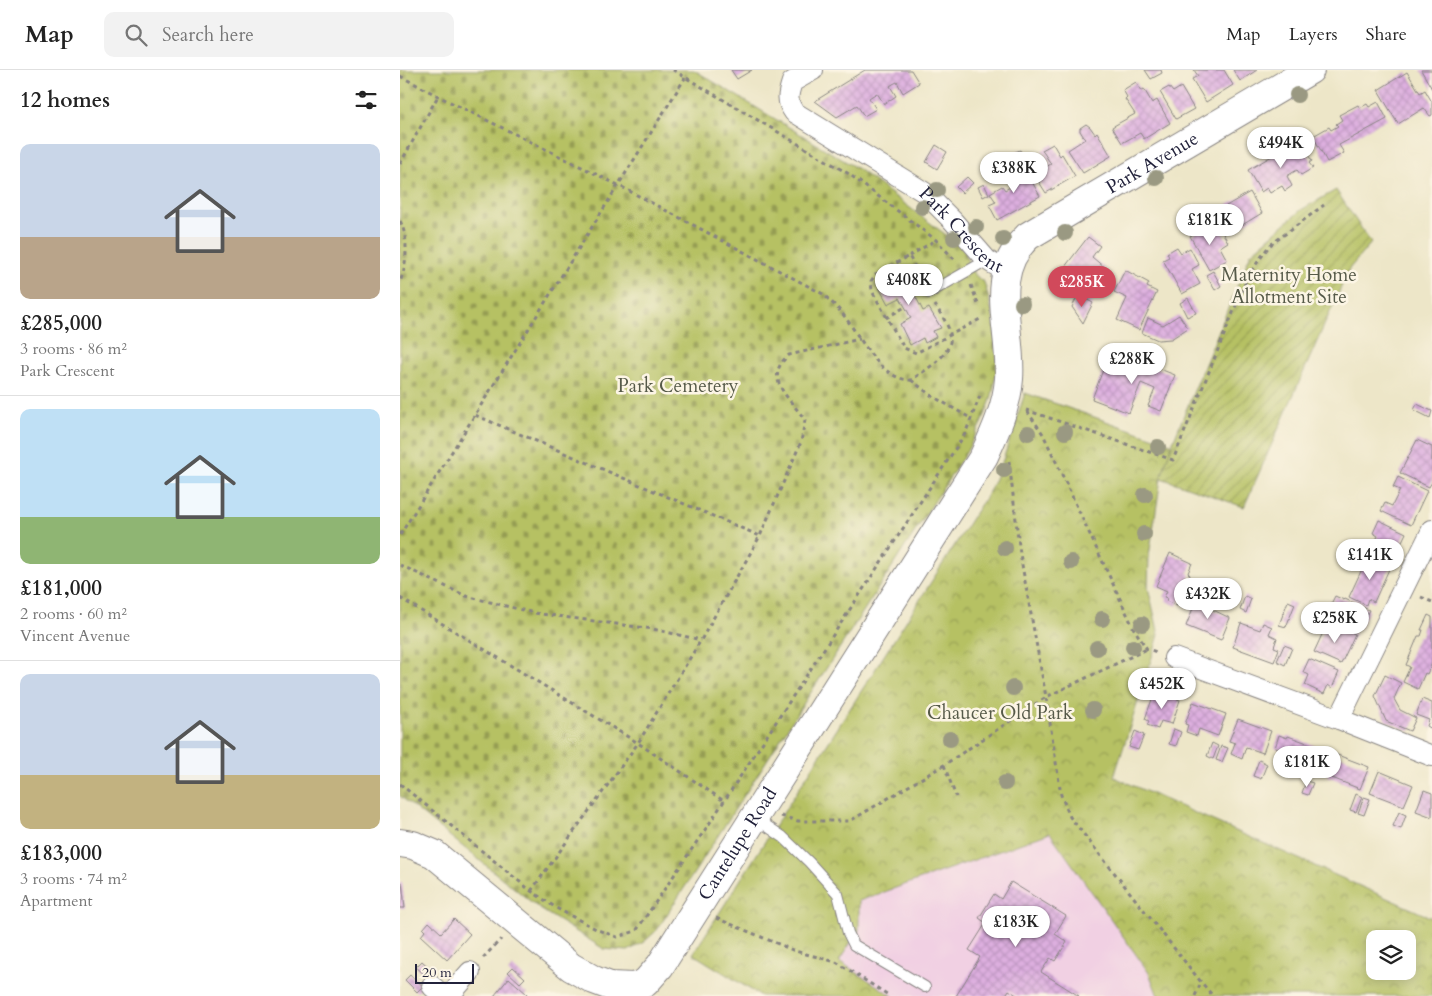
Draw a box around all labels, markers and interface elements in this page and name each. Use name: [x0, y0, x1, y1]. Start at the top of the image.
search box: [104, 12, 454, 57]
text: Map: [25, 18, 74, 51]
icon: search: [122, 21, 150, 49]
text: Search here: [162, 22, 254, 48]
text: Map: [1226, 22, 1261, 47]
text: Layers: [1289, 22, 1338, 47]
text: Share: [1366, 22, 1407, 47]
text: 12 homes: [20, 86, 110, 115]
icon: filters: [352, 86, 380, 114]
street label: Park Avenue: [1101, 125, 1203, 200]
pin: £494K: [1246, 126, 1316, 169]
text: £494K: [1258, 132, 1304, 154]
pin: £388K: [979, 152, 1049, 194]
text: £388K: [991, 157, 1037, 179]
icon: home: [155, 176, 245, 266]
street label: Park Crescent: [913, 181, 1006, 280]
pin: £181K: [1175, 204, 1245, 246]
text: £181K: [1187, 209, 1233, 231]
park label: Maternity Home Allotment Site: [1221, 262, 1357, 310]
pin: £408K: [874, 264, 944, 306]
pin: £285K: [1047, 266, 1117, 308]
text: £408K: [886, 269, 932, 291]
text: £285K: [1059, 271, 1105, 293]
text: £285,000: [20, 309, 102, 338]
text: 3 rooms · 86 m²: [20, 338, 127, 360]
pin: £288K: [1097, 342, 1167, 385]
text: £288K: [1109, 348, 1155, 370]
text: Park Crescent: [20, 360, 114, 382]
park label: Park Cemetery: [617, 373, 739, 399]
icon: home: [155, 442, 245, 532]
pin: £141K: [1335, 538, 1405, 581]
text: £141K: [1347, 544, 1393, 566]
text: £181,000: [20, 574, 102, 603]
pin: £432K: [1173, 578, 1243, 620]
text: £432K: [1185, 583, 1231, 605]
pin: £258K: [1300, 602, 1370, 644]
text: 2 rooms · 60 m²: [20, 603, 127, 625]
text: £258K: [1312, 607, 1358, 629]
text: Vincent Avenue: [20, 625, 130, 647]
pin: £452K: [1127, 668, 1197, 710]
text: £452K: [1139, 673, 1185, 695]
park label: Chaucer Old Park: [927, 700, 1074, 726]
icon: home: [155, 707, 245, 797]
pin: £181K: [1272, 746, 1342, 788]
text: £181K: [1284, 751, 1330, 773]
street label: Cantelupe Road: [692, 783, 783, 906]
text: £183,000: [20, 839, 102, 868]
text: 3 rooms · 74 m²: [20, 868, 127, 890]
text: Apartment: [20, 890, 93, 912]
pin: £183K: [981, 906, 1051, 948]
text: £183K: [993, 911, 1039, 933]
map controls: [1366, 930, 1416, 980]
button: layers: [1366, 930, 1416, 980]
scale bar: [415, 961, 474, 984]
text: 20 m: [422, 963, 452, 982]

